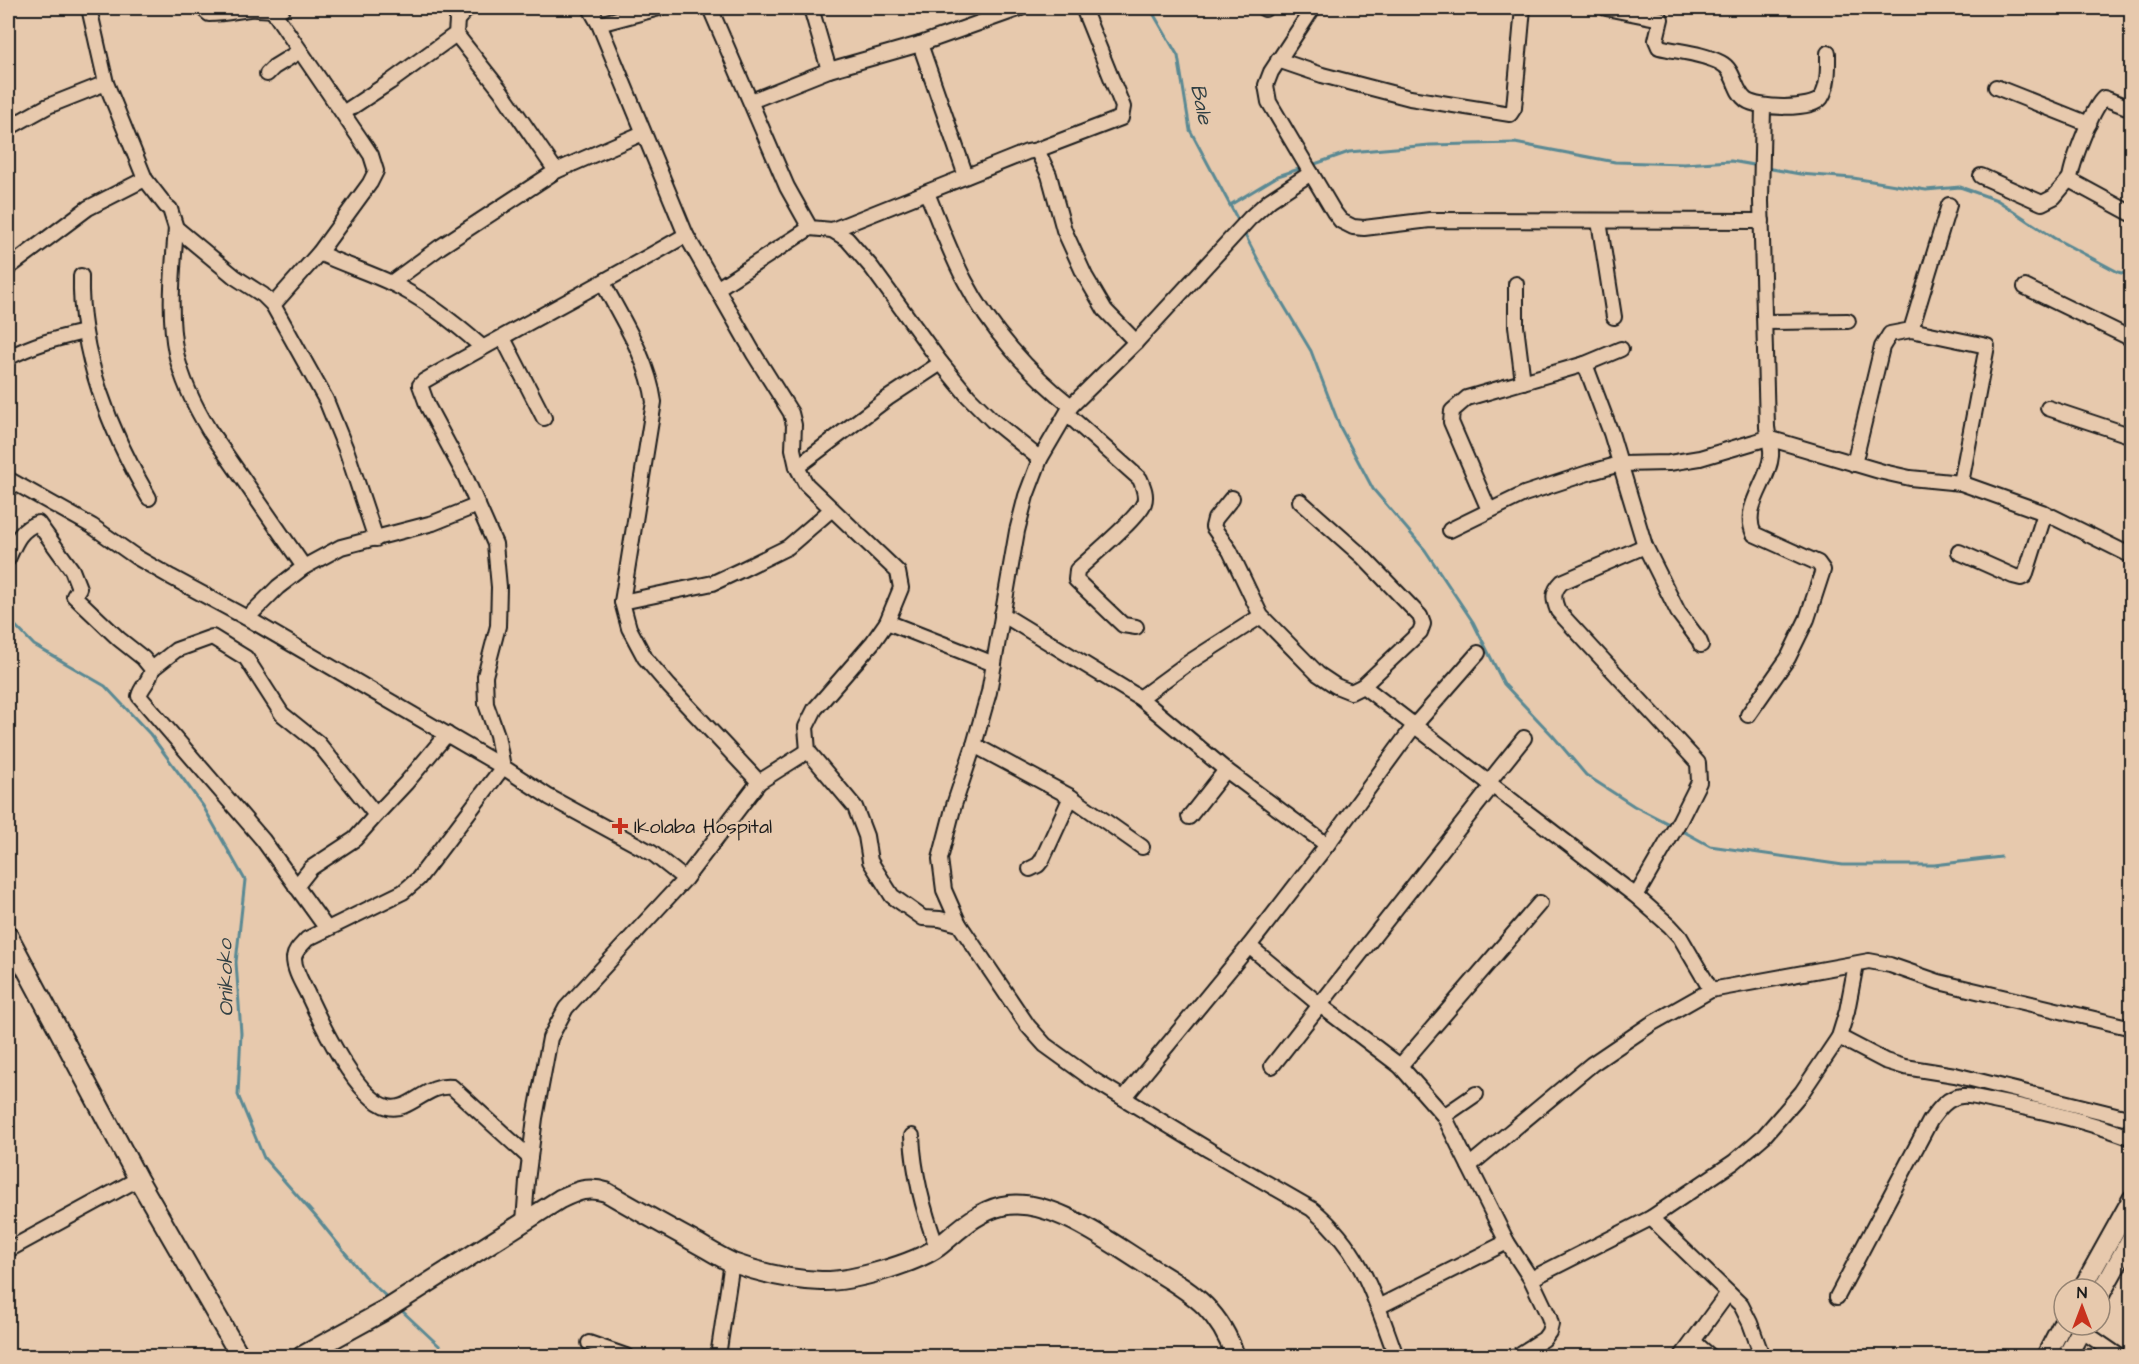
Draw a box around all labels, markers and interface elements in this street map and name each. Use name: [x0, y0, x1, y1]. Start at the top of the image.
water label: Bale: [1183, 81, 1220, 128]
place label: Ikolaba Hospital: [634, 813, 772, 841]
marker: Ikolaba Hospital: [611, 817, 629, 835]
water label: Onikoko: [210, 937, 241, 1017]
north arrow: [2052, 1277, 2112, 1337]
text: N: [2077, 1282, 2087, 1304]

